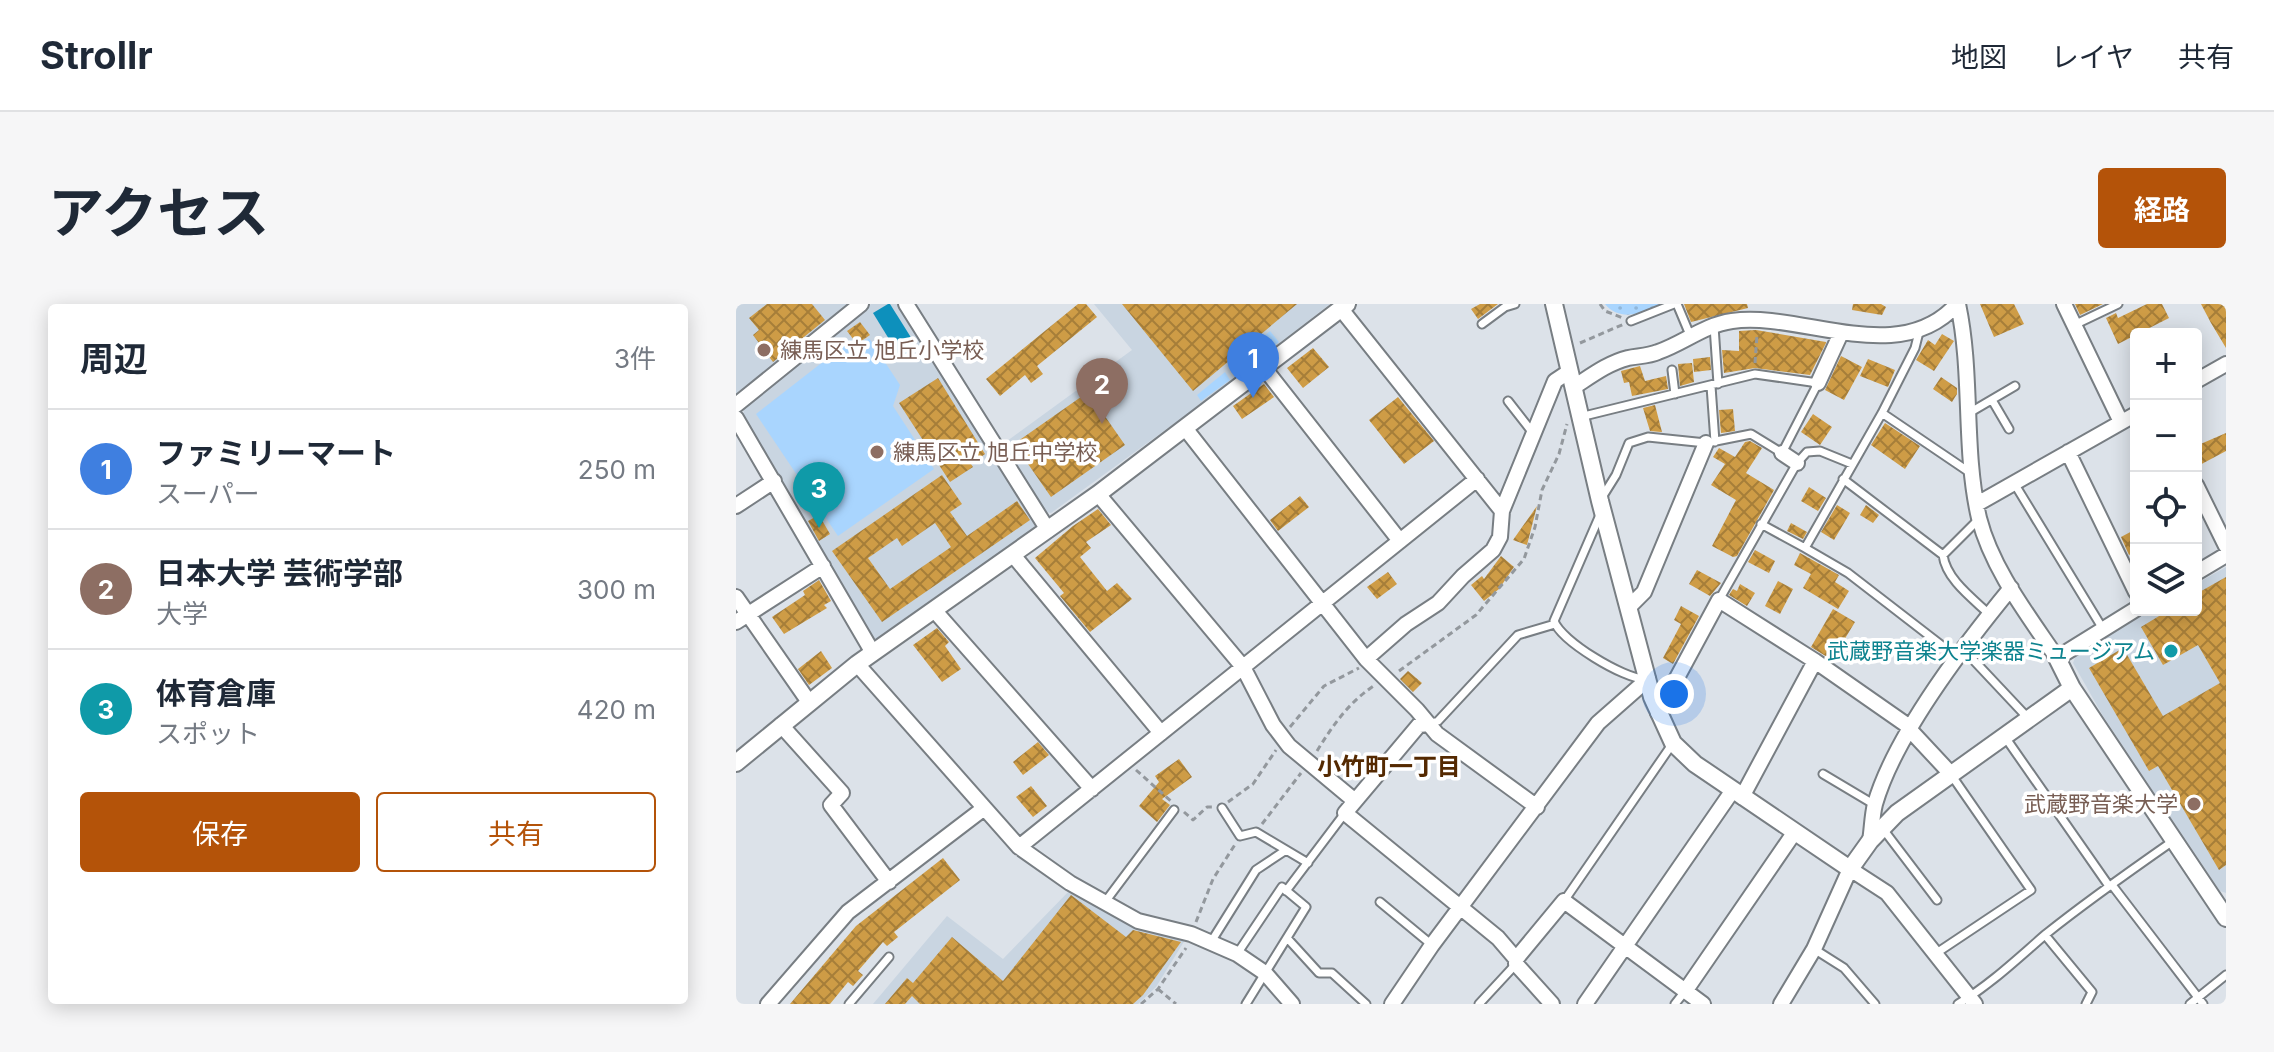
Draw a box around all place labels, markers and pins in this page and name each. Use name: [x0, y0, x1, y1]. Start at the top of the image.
pin: 1: [1227, 332, 1279, 398]
place label: 練馬区立 旭丘小学校: [780, 337, 984, 363]
marker: 練馬区立 旭丘小学校: [755, 341, 773, 359]
pin: 2: [1076, 358, 1128, 424]
place label: 練馬区立 旭丘中学校: [893, 439, 1097, 465]
marker: 練馬区立 旭丘中学校: [868, 443, 886, 461]
pin: 3: [793, 462, 845, 528]
place label: 武蔵野音楽大学楽器ミュージアム: [1827, 638, 2155, 664]
marker: 武蔵野音楽大学楽器ミュージアム: [2162, 642, 2180, 660]
place label: 武蔵野音楽大学: [2024, 791, 2178, 817]
marker: 武蔵野音楽大学: [2185, 795, 2203, 813]

